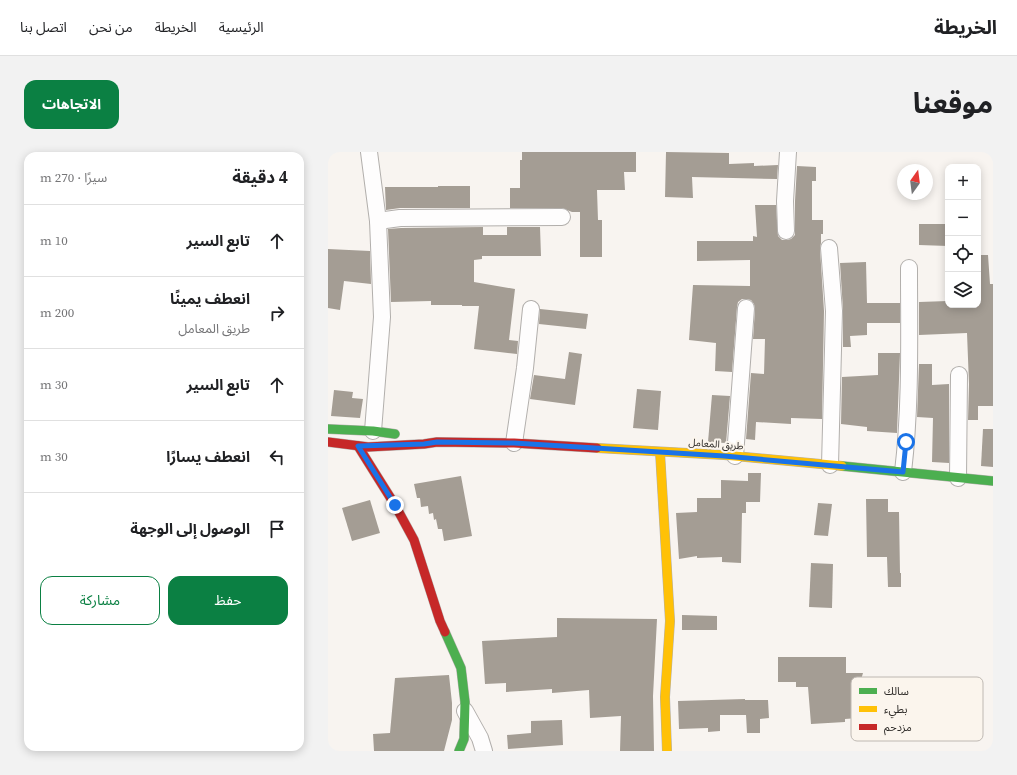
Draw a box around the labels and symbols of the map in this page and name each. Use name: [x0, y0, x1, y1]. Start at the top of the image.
north arrow: [897, 164, 933, 200]
route start: [897, 433, 915, 451]
street label: طريق المعامل: [688, 436, 744, 452]
route end: [386, 496, 404, 514]
legend: [851, 677, 983, 741]
text: سالك: [884, 684, 909, 699]
text: بطيء: [884, 702, 907, 719]
text: مزدحم: [884, 720, 912, 736]

